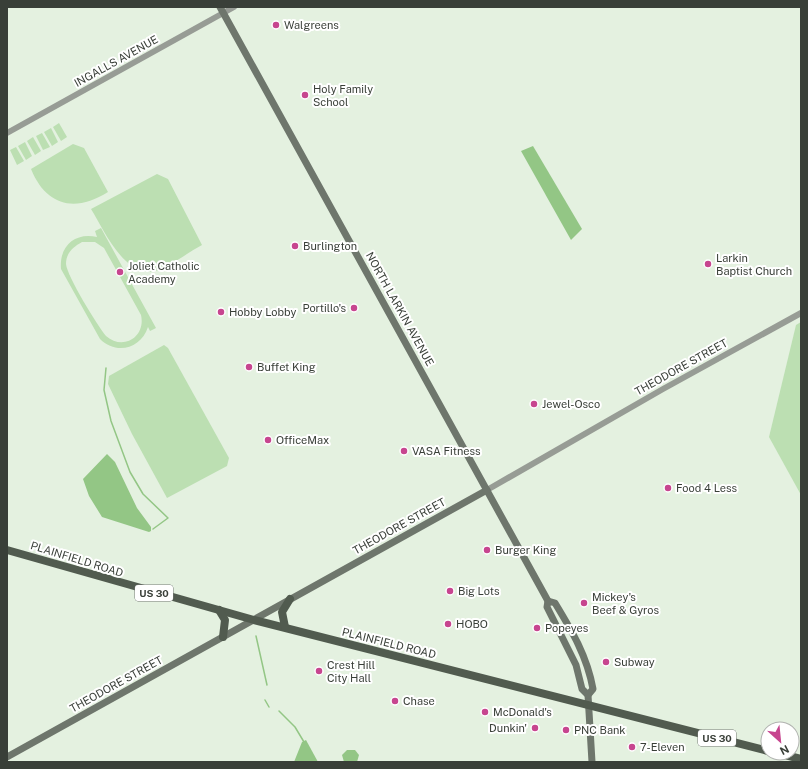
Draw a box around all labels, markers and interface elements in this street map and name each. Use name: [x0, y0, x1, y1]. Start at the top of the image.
place label: Walgreens: [284, 19, 339, 31]
marker: Walgreens: [271, 20, 281, 30]
street label: INGALLS AVENUE: [72, 33, 160, 89]
place label: Holy Family School: [313, 83, 373, 108]
marker: Holy Family School: [300, 90, 310, 100]
place label: Burlington: [303, 240, 357, 252]
marker: Burlington: [290, 241, 300, 251]
street label: NORTH LARKIN AVENUE: [364, 250, 436, 368]
place label: Larkin Baptist Church: [716, 252, 792, 277]
marker: Larkin Baptist Church: [703, 259, 713, 269]
place label: Joliet Catholic Academy: [128, 260, 200, 285]
marker: Joliet Catholic Academy: [115, 267, 125, 277]
place label: Portillo's: [302, 302, 346, 314]
marker: Portillo's: [349, 303, 359, 313]
place label: Hobby Lobby: [229, 306, 297, 318]
marker: Hobby Lobby: [216, 307, 226, 317]
street label: THEODORE STREET: [633, 336, 730, 397]
place label: Buffet King: [257, 361, 316, 373]
marker: Buffet King: [244, 362, 254, 372]
place label: Jewel-Osco: [542, 398, 600, 410]
marker: Jewel-Osco: [529, 399, 539, 409]
place label: OfficeMax: [276, 434, 329, 446]
marker: OfficeMax: [263, 435, 273, 445]
place label: VASA Fitness: [412, 445, 481, 457]
marker: VASA Fitness: [399, 446, 409, 456]
place label: Food 4 Less: [676, 482, 738, 494]
marker: Food 4 Less: [663, 483, 673, 493]
street label: THEODORE STREET: [351, 495, 448, 556]
street label: PLAINFIELD ROAD: [29, 539, 125, 579]
place label: Burger King: [495, 544, 556, 556]
marker: Burger King: [482, 545, 492, 555]
road number: US 30: [135, 585, 173, 601]
place label: Big Lots: [458, 585, 500, 597]
marker: Big Lots: [445, 586, 455, 596]
place label: Mickey's Beef & Gyros: [592, 591, 659, 616]
marker: Mickey's Beef & Gyros: [579, 598, 589, 608]
place label: HOBO: [456, 618, 488, 630]
marker: HOBO: [443, 619, 453, 629]
place label: Popeyes: [545, 622, 589, 634]
marker: Popeyes: [532, 623, 542, 633]
street label: PLAINFIELD ROAD: [341, 626, 438, 661]
street label: THEODORE STREET: [68, 653, 165, 714]
place label: Subway: [614, 656, 655, 668]
marker: Subway: [601, 657, 611, 667]
place label: Crest Hill City Hall: [327, 659, 375, 684]
marker: Crest Hill City Hall: [314, 666, 324, 676]
place label: Chase: [403, 695, 435, 707]
marker: Chase: [390, 696, 400, 706]
place label: McDonald's: [493, 706, 552, 718]
marker: McDonald's: [480, 707, 490, 717]
north arrow: [760, 721, 800, 761]
place label: Dunkin': [489, 722, 527, 734]
marker: Dunkin': [530, 723, 540, 733]
place label: PNC Bank: [574, 724, 626, 736]
marker: PNC Bank: [561, 725, 571, 735]
road number: US 30: [698, 730, 736, 746]
place label: 7-Eleven: [640, 741, 685, 753]
marker: 7-Eleven: [627, 742, 637, 752]
text: N: [778, 743, 791, 757]

